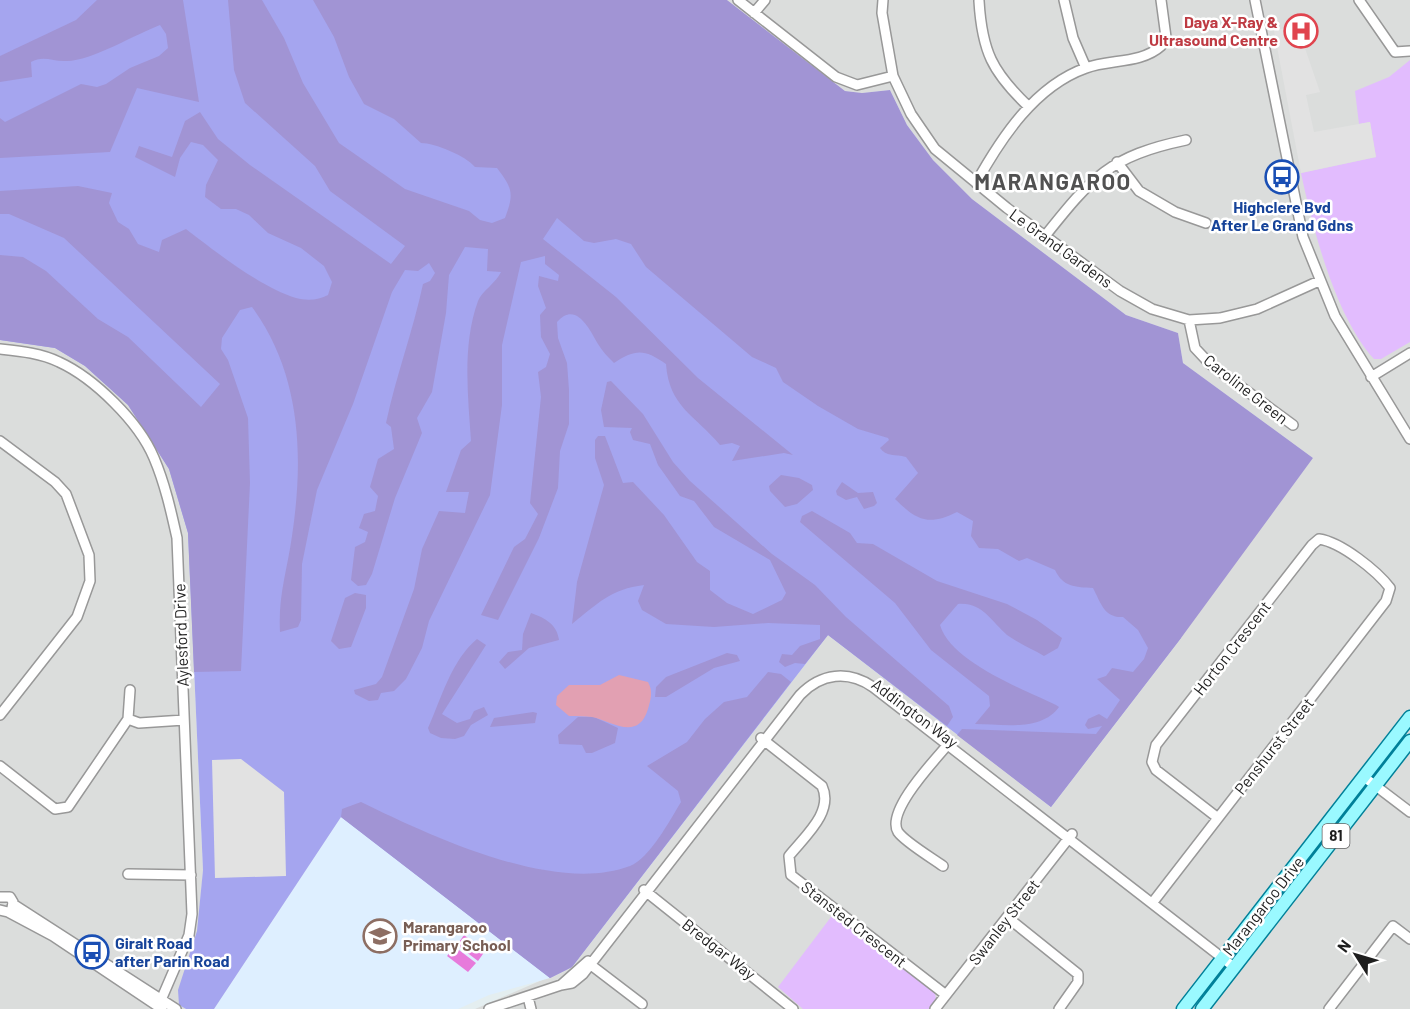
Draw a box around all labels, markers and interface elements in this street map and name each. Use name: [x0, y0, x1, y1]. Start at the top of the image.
place label: Daya X-Ray & Ultrasound Centre: [1149, 12, 1278, 49]
hospital icon: Daya X-Ray & Ultrasound Centre: [1283, 13, 1319, 49]
bus stop icon: Highclere Bvd After Le Grand Gdns: [1264, 159, 1300, 195]
district label: MARANGAROO: [974, 168, 1132, 194]
place label: Highclere Bvd After Le Grand Gdns: [1211, 197, 1353, 234]
street label: Le Grand Gardens: [1006, 204, 1116, 291]
street label: Caroline Green: [1200, 350, 1292, 427]
street label: Aylesford Drive: [169, 583, 192, 687]
street label: Horton Crescent: [1189, 597, 1274, 699]
street label: Addington Way: [868, 674, 963, 752]
street label: Penshurst Street: [1230, 694, 1317, 798]
road number: 81: [1322, 824, 1350, 848]
street label: Marangaroo Drive: [1218, 852, 1307, 959]
street label: Swanley Street: [964, 875, 1043, 968]
street label: Stansted Crescent: [798, 877, 911, 971]
street label: Bredgar Way: [679, 914, 760, 983]
place label: Marangaroo Primary School: [403, 917, 511, 954]
school or university icon: Marangaroo Primary School: [362, 918, 398, 954]
north arrow: [1326, 925, 1386, 985]
place label: Giralt Road after Parin Road: [115, 933, 230, 970]
bus stop icon: Giralt Road after Parin Road: [74, 934, 110, 970]
text: N: [1333, 936, 1354, 956]

